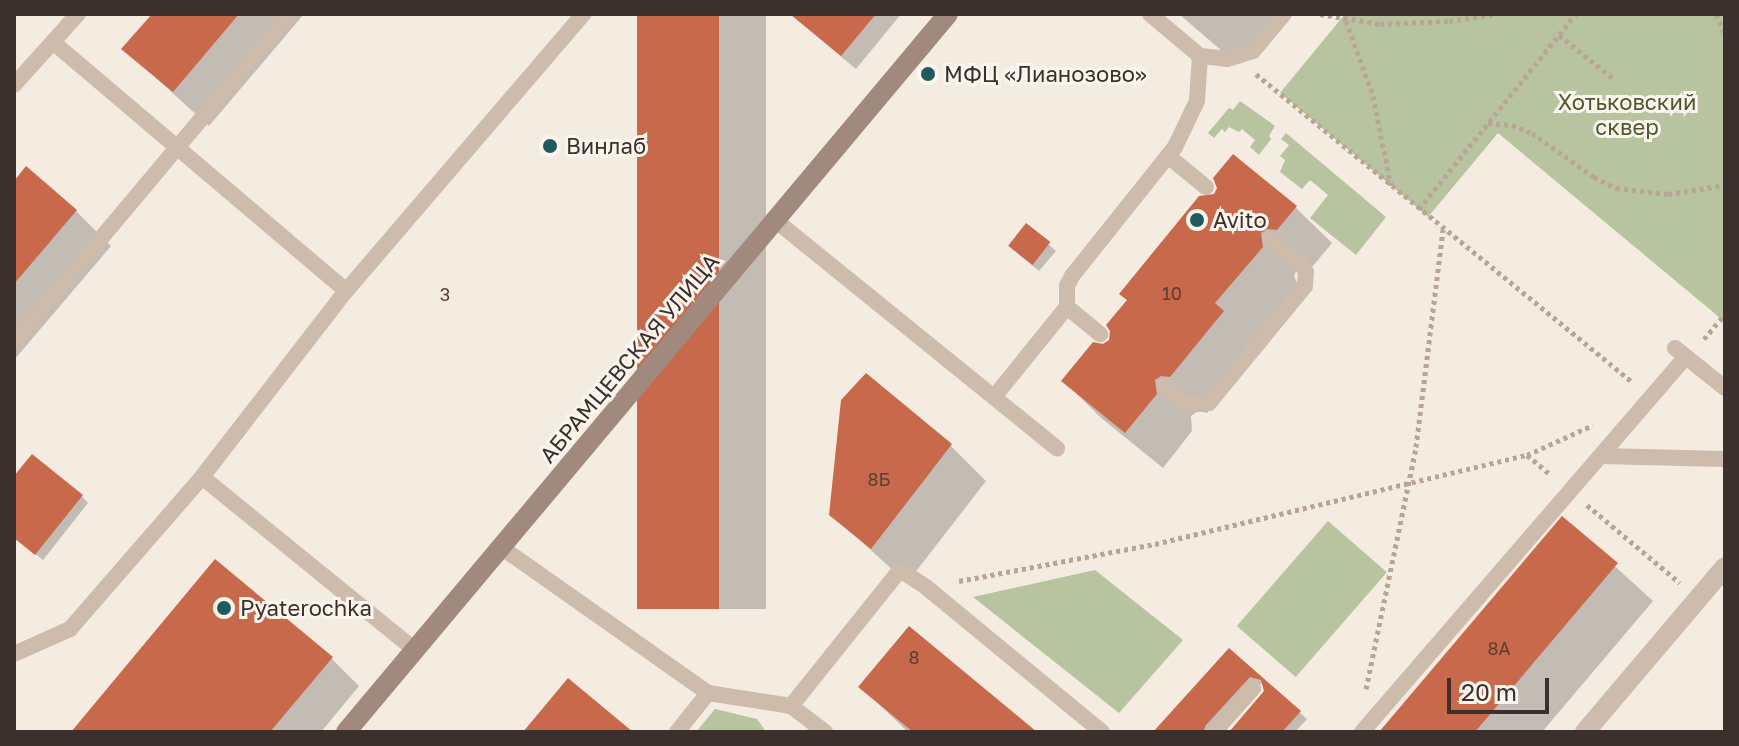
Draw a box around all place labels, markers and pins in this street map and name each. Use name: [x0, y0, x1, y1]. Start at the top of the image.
place label: МФЦ «Лианозово»: [944, 61, 1147, 87]
marker: МФЦ «Лианозово»: [919, 65, 937, 83]
place label: Винлаб: [566, 133, 646, 159]
marker: Винлаб: [541, 137, 559, 155]
place label: Avito: [1213, 207, 1267, 233]
marker: Avito: [1188, 211, 1206, 229]
place label: Pyaterochka: [240, 595, 372, 621]
marker: Pyaterochka: [215, 599, 233, 617]

